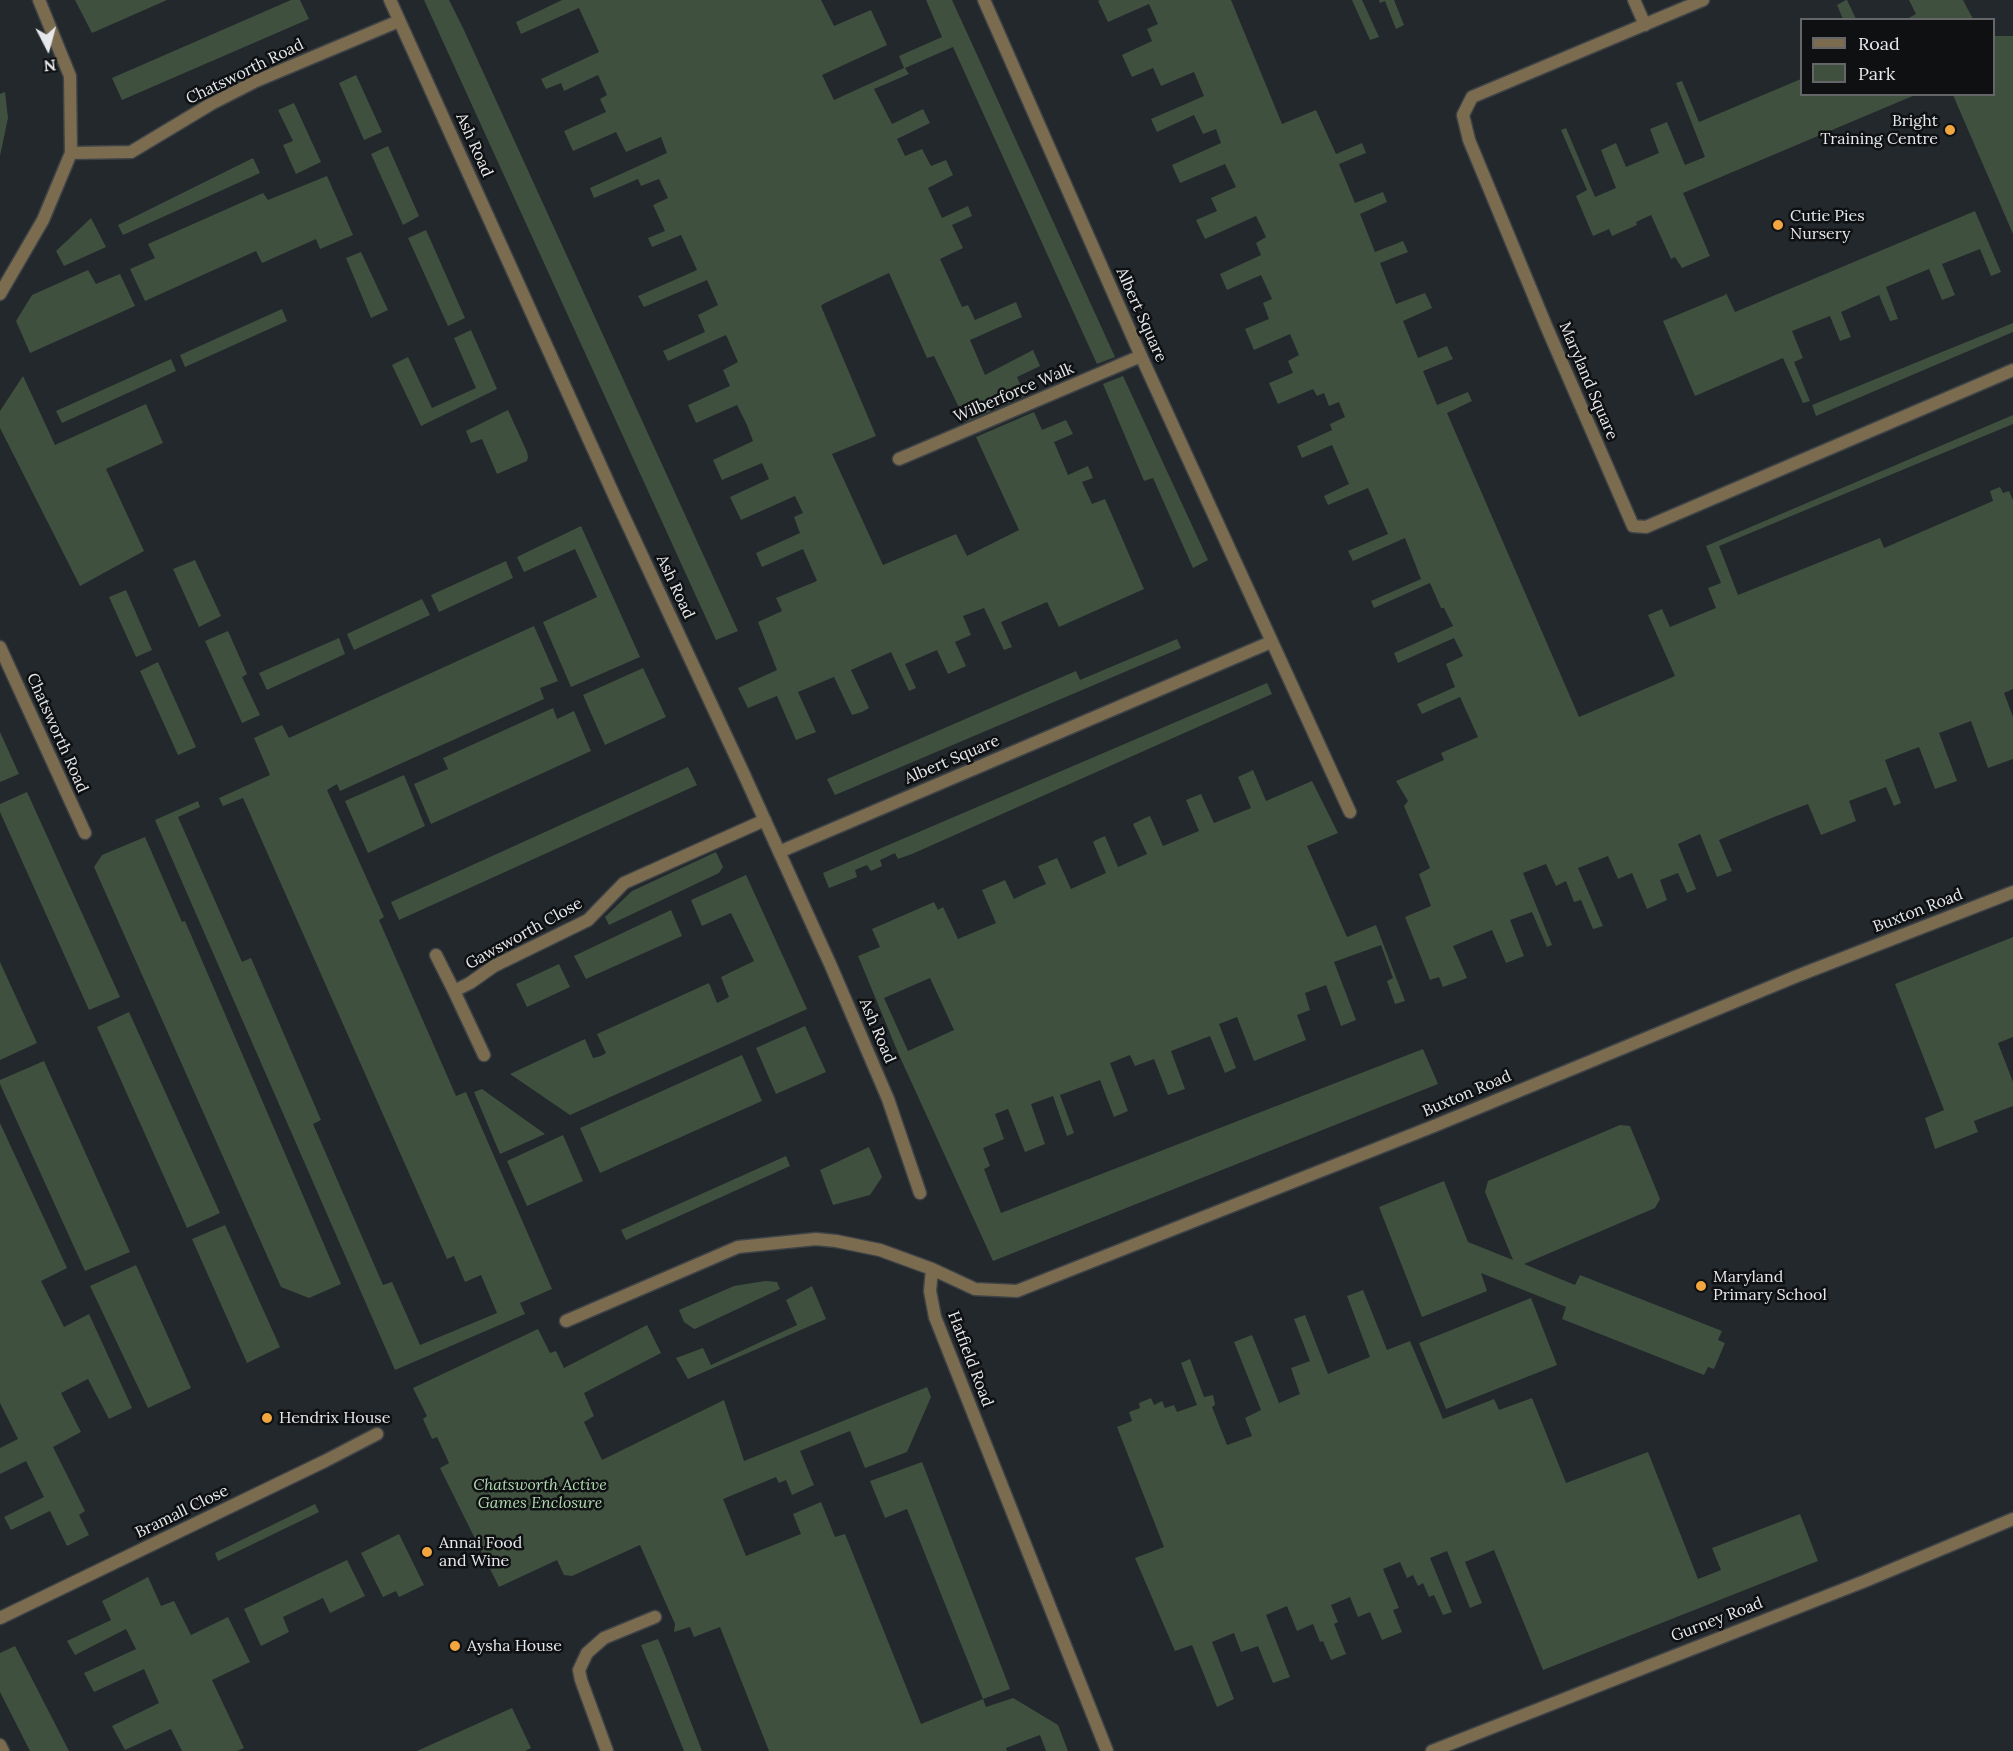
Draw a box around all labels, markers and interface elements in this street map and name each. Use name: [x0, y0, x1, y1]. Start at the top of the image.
north arrow: [18, 18, 78, 78]
legend: [1800, 18, 1995, 96]
text: Road: [1858, 32, 1900, 55]
street label: Chatsworth Road: [183, 35, 307, 109]
text: N: [43, 55, 57, 76]
text: Park: [1858, 62, 1895, 85]
street label: Ash Road: [451, 110, 497, 180]
place label: Bright Training Centre: [1820, 111, 1938, 149]
marker: Bright Training Centre: [1943, 123, 1957, 137]
place label: Cutie Pies Nursery: [1790, 206, 1865, 244]
marker: Cutie Pies Nursery: [1771, 218, 1785, 232]
street label: Albert Square: [1112, 265, 1170, 365]
street label: Maryland Square: [1555, 319, 1621, 443]
street label: Wilberforce Walk: [951, 359, 1077, 427]
street label: Ash Road: [652, 552, 698, 622]
street label: Chatsworth Road: [22, 670, 92, 796]
street label: Albert Square: [902, 731, 1002, 789]
street label: Buxton Road: [1870, 885, 1966, 937]
street label: Gawsworth Close: [462, 894, 586, 974]
street label: Ash Road: [855, 996, 899, 1066]
street label: Buxton Road: [1420, 1067, 1514, 1121]
place label: Maryland Primary School: [1713, 1267, 1827, 1305]
marker: Maryland Primary School: [1694, 1279, 1708, 1293]
street label: Hatfield Road: [943, 1309, 997, 1409]
place label: Hendrix House: [279, 1408, 390, 1428]
marker: Hendrix House: [260, 1411, 274, 1425]
park label: Chatsworth Active Games Enclosure: [473, 1475, 607, 1513]
street label: Bramall Close: [132, 1481, 232, 1543]
place label: Annai Food and Wine: [439, 1533, 522, 1571]
marker: Annai Food and Wine: [420, 1545, 434, 1559]
street label: Gurney Road: [1668, 1594, 1766, 1646]
place label: Aysha House: [467, 1636, 562, 1656]
marker: Aysha House: [448, 1639, 462, 1653]

